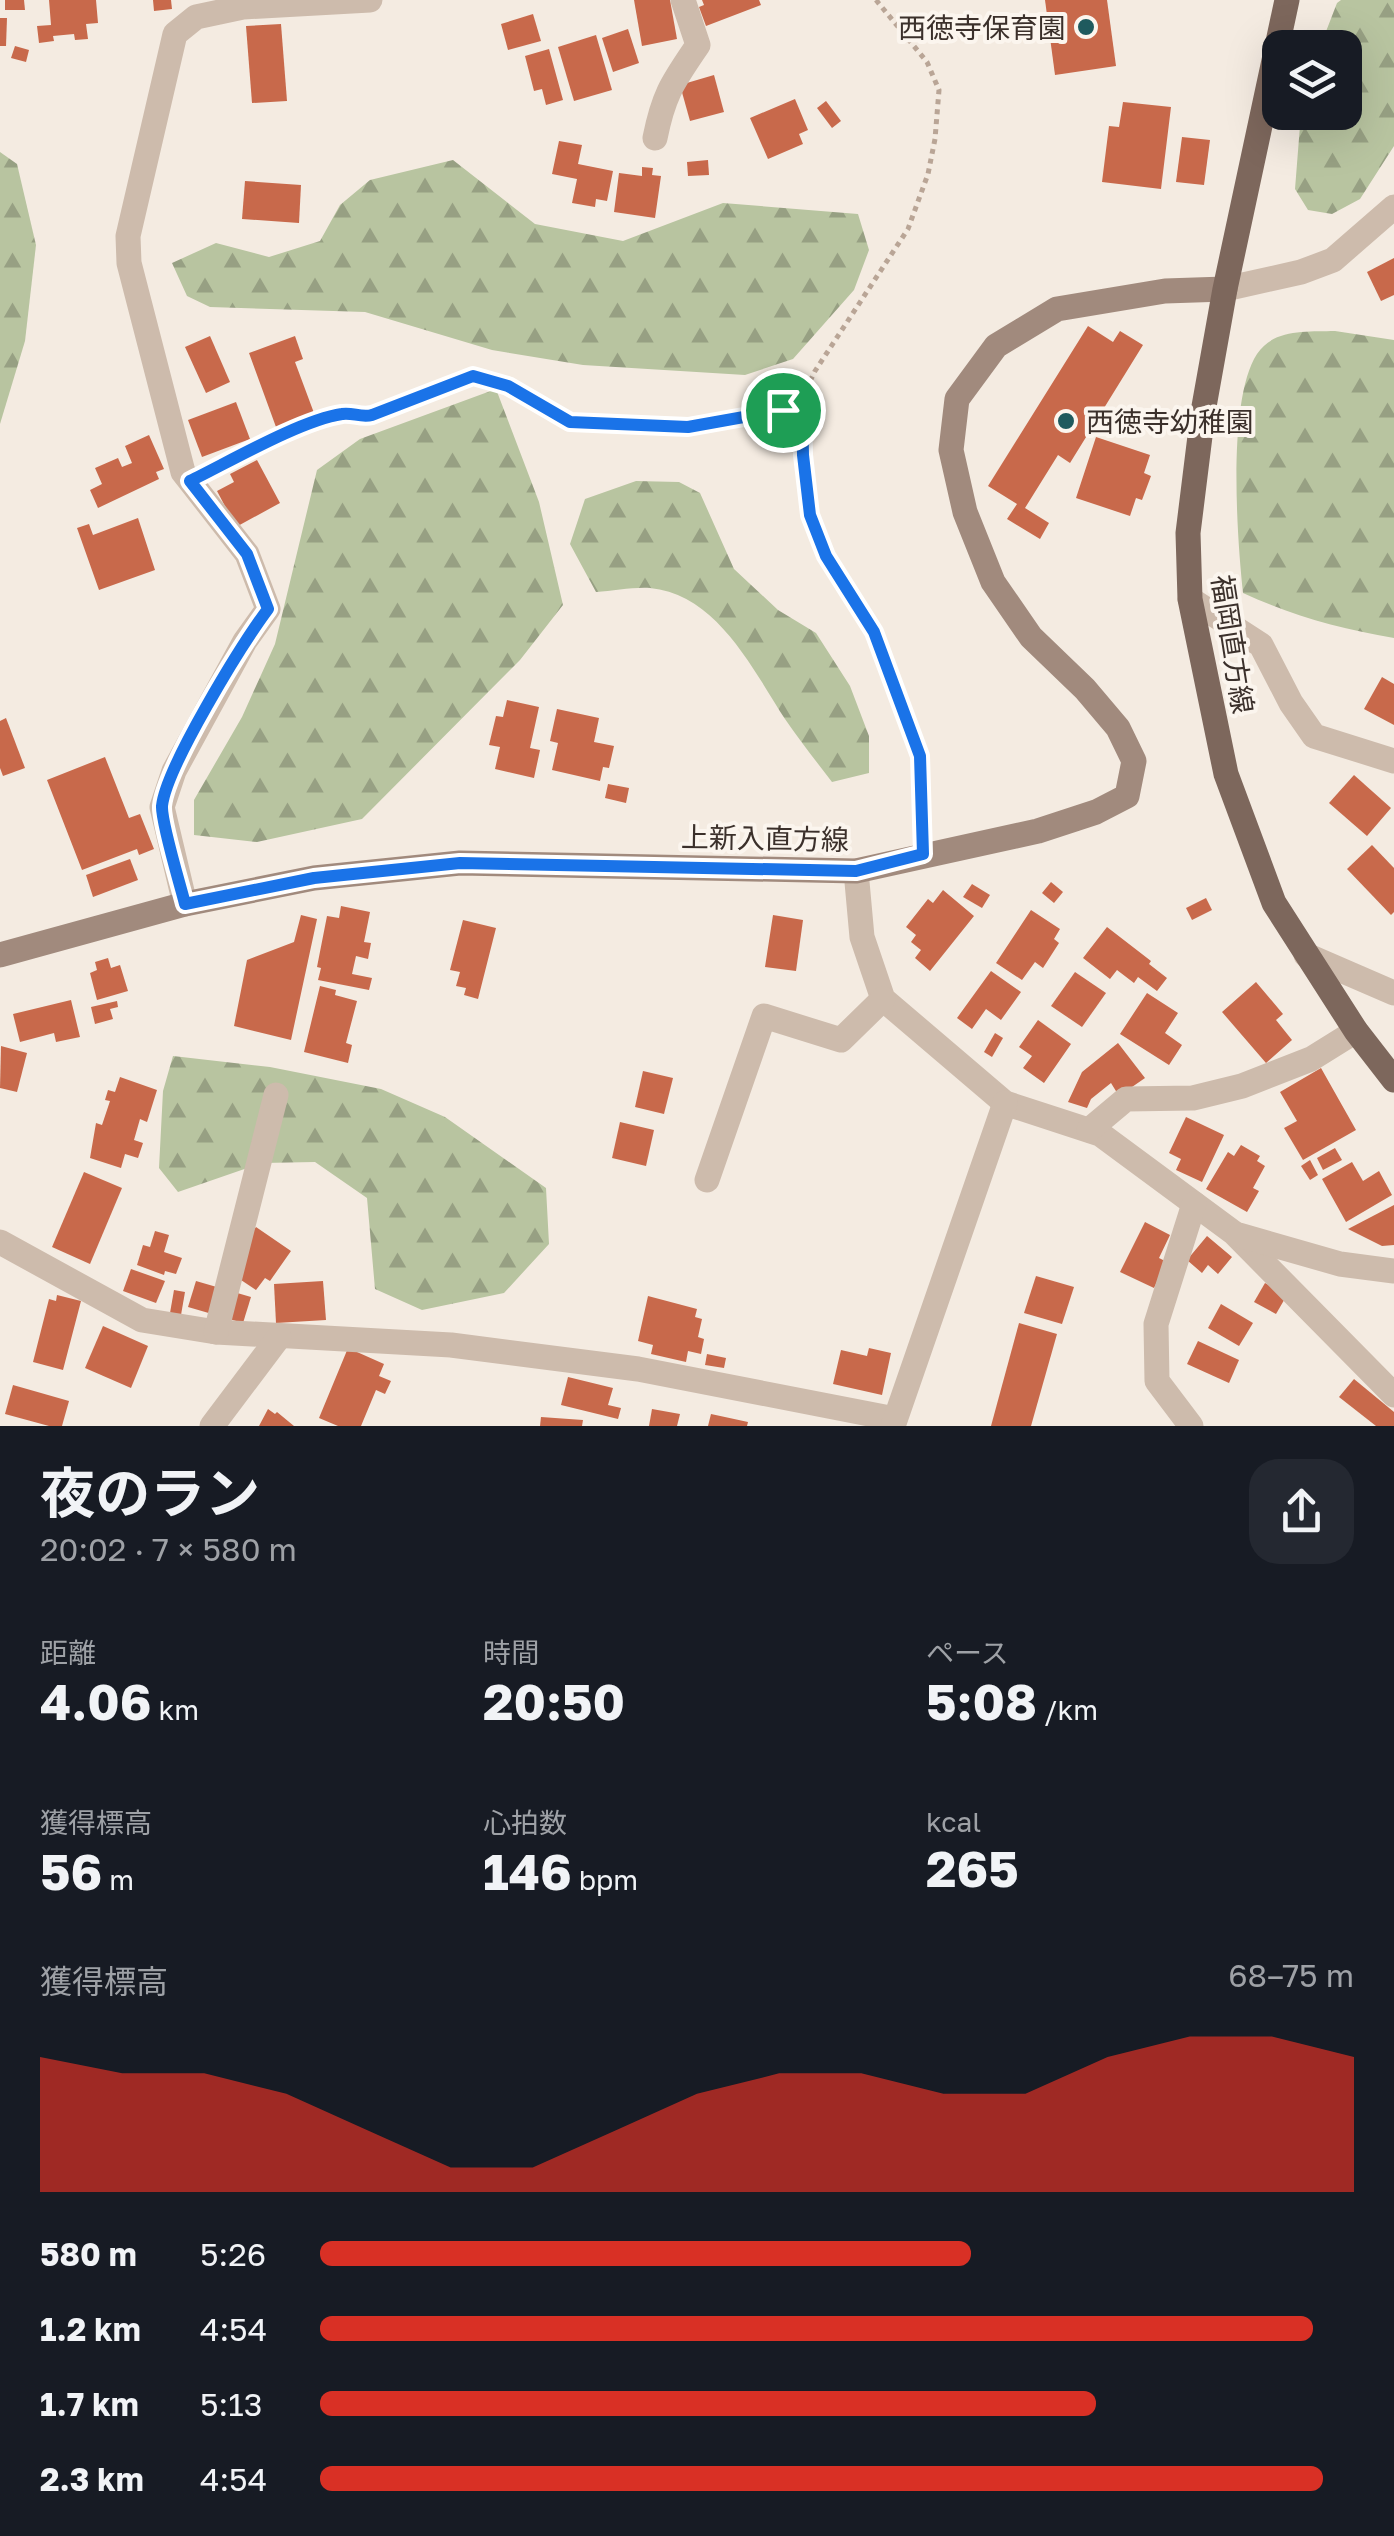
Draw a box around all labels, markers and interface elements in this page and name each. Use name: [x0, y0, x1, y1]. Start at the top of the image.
place label: 西徳寺保育園: [898, 11, 1066, 44]
marker: 西徳寺保育園: [1075, 16, 1097, 38]
map controls: [1262, 30, 1362, 130]
button: layers: [1262, 30, 1362, 130]
pin: [741, 368, 826, 453]
icon: arrive: [756, 383, 811, 438]
place label: 西徳寺幼稚園: [1086, 405, 1254, 438]
marker: 西徳寺幼稚園: [1055, 410, 1077, 432]
street label: 福岡直方線: [1206, 572, 1260, 716]
street label: 上新入直方線: [681, 820, 849, 856]
text: 夜のラン: [40, 1459, 260, 1525]
button: share: [1249, 1459, 1354, 1564]
text: 20:02 · 7 × 580 m: [40, 1530, 297, 1568]
text: 距離: [40, 1636, 96, 1669]
text: 時間: [483, 1636, 539, 1669]
text: ペース: [926, 1636, 1009, 1669]
text: 4.06: [40, 1671, 152, 1731]
text: 20:50: [483, 1671, 625, 1731]
text: 5:08: [926, 1671, 1037, 1731]
text: km: [152, 1693, 199, 1726]
text: /km: [1037, 1693, 1098, 1726]
text: kcal: [926, 1805, 981, 1838]
text: 獲得標高: [40, 1806, 152, 1839]
text: 心拍数: [483, 1806, 567, 1839]
text: 265: [926, 1838, 1019, 1898]
text: 56: [40, 1841, 102, 1901]
text: 146: [483, 1841, 572, 1901]
text: m: [102, 1863, 134, 1896]
text: bpm: [572, 1863, 638, 1896]
text: 68–75 m: [1228, 1956, 1354, 1994]
text: 獲得標高: [40, 1962, 168, 2000]
text: 580 m: [40, 2235, 137, 2273]
text: 5:26: [200, 2235, 266, 2273]
text: 1.2 km: [40, 2310, 141, 2348]
text: 4:54: [200, 2310, 267, 2348]
text: 1.7 km: [40, 2385, 139, 2423]
text: 5:13: [200, 2385, 262, 2423]
text: 2.3 km: [40, 2460, 144, 2498]
text: 4:54: [200, 2460, 267, 2498]

